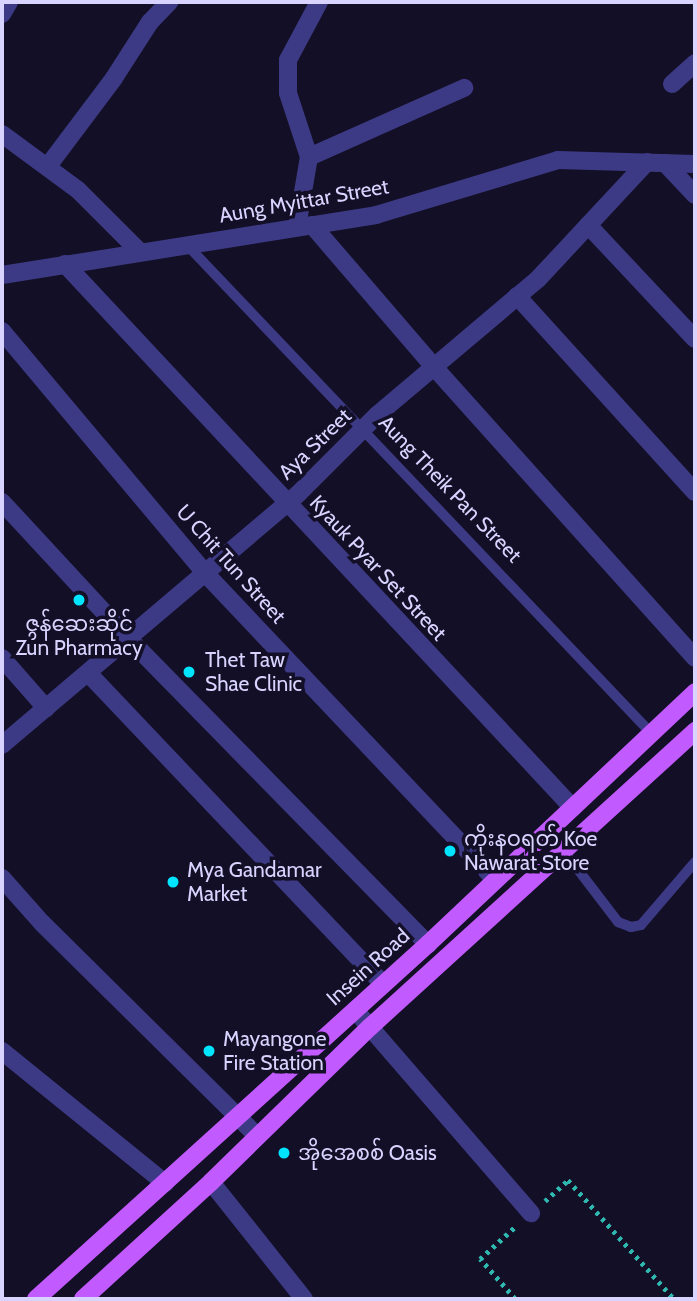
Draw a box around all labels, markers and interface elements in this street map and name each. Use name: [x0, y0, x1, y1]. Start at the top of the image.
street label: Aung Myittar Street: [217, 174, 391, 228]
street label: Aya Street: [273, 403, 357, 485]
street label: Aung Theik Pan Street: [373, 410, 527, 568]
street label: Kyauk Pyar Set Street: [304, 490, 452, 646]
street label: U Chit Tun Street: [171, 499, 291, 629]
marker: ဇွန်ဆေးဆိုင် Zun Pharmacy: [71, 592, 87, 608]
place label: ဇွန်ဆေးဆိုင် Zun Pharmacy: [16, 611, 142, 661]
place label: Thet Taw Shae Clinic: [205, 647, 302, 697]
marker: Thet Taw Shae Clinic: [179, 662, 199, 682]
place label: ကိုးနဝရတ် Koe Nawarat Store: [464, 826, 597, 876]
marker: ကိုးနဝရတ် Koe Nawarat Store: [442, 843, 458, 859]
place label: Mya Gandamar Market: [187, 857, 322, 907]
marker: Mya Gandamar Market: [165, 874, 181, 890]
street label: Insein Road: [321, 923, 415, 1011]
place label: Mayangone Fire Station: [223, 1026, 326, 1076]
marker: Mayangone Fire Station: [201, 1043, 217, 1059]
place label: အိုအေစစ် Oasis: [298, 1140, 437, 1166]
marker: အိုအေစစ် Oasis: [276, 1145, 292, 1161]

